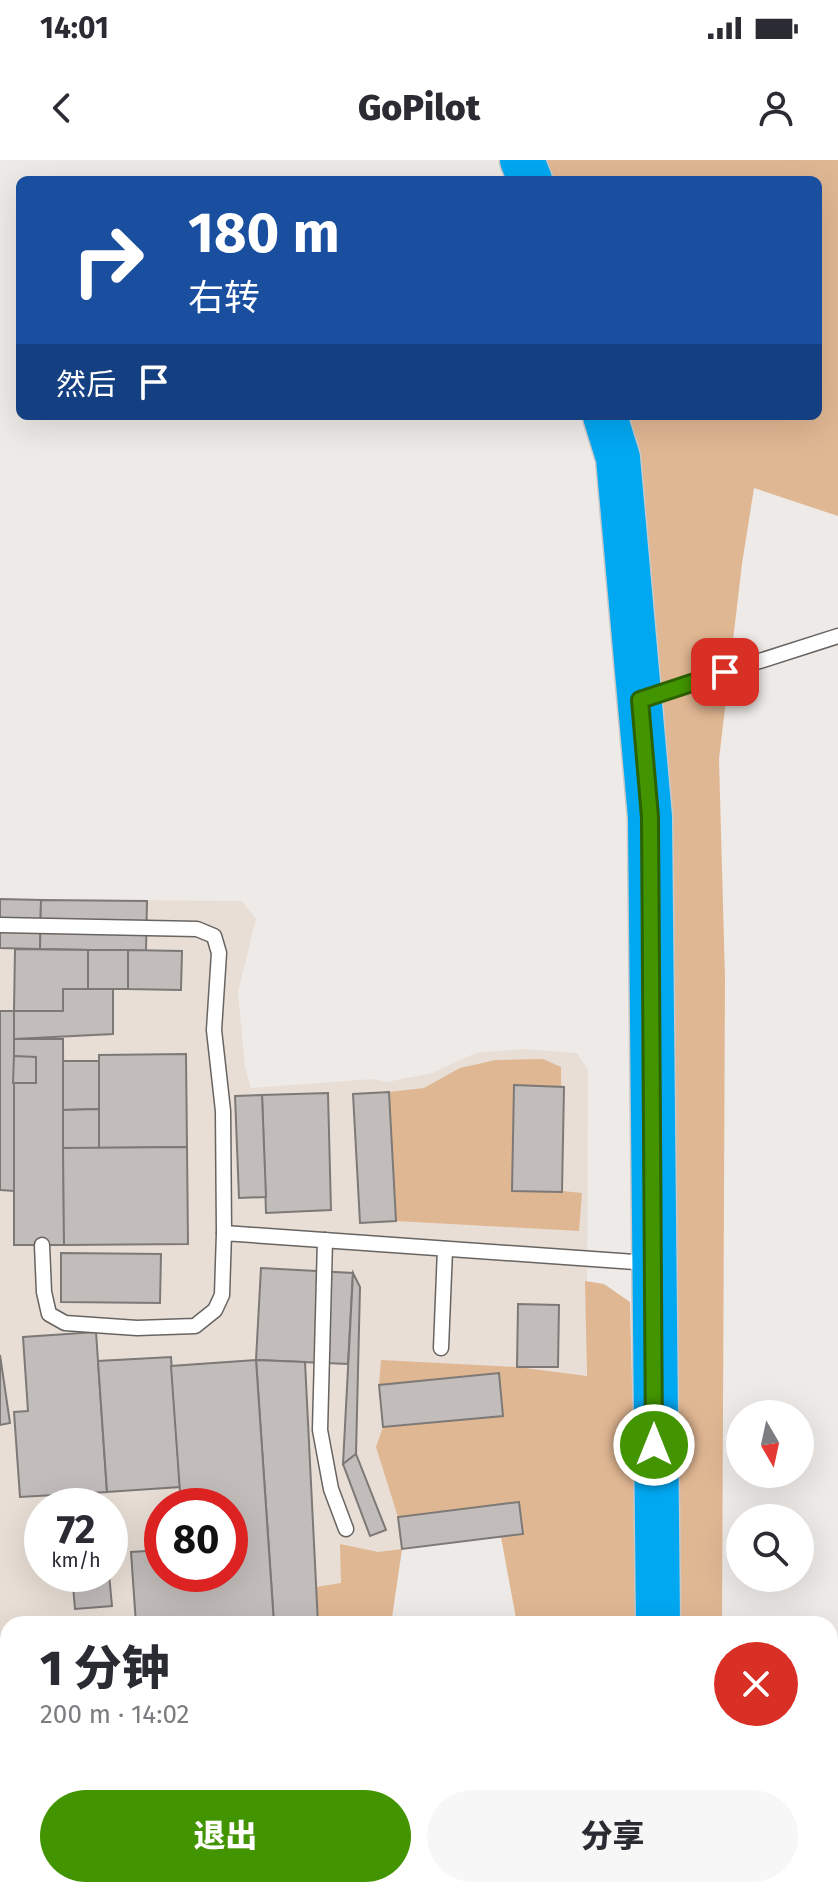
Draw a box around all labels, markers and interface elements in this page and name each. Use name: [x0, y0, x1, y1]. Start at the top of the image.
text: 14:01: [40, 10, 109, 46]
icon: back: [40, 86, 84, 130]
text: GoPilot: [358, 86, 480, 130]
icon: person: [754, 86, 798, 130]
text: 180 m: [188, 200, 340, 267]
icon: right: [56, 208, 160, 312]
text: 右转: [188, 276, 260, 320]
icon: arrive: [132, 360, 176, 404]
text: 然后: [56, 367, 116, 403]
pin: [691, 638, 759, 706]
icon: arrive: [703, 650, 747, 694]
north arrow: [726, 1400, 814, 1488]
map controls: [726, 1400, 814, 1592]
position arrow: [612, 1403, 696, 1487]
speed limit sign: 80: [144, 1488, 248, 1592]
button: search: [726, 1504, 814, 1592]
text: 72: [56, 1506, 96, 1554]
text: km/h: [51, 1548, 101, 1572]
text: 1 分钟: [40, 1640, 170, 1698]
button: close: [714, 1642, 798, 1726]
text: 200 m · 14:02: [40, 1699, 189, 1730]
button: 退出: [40, 1790, 411, 1882]
button: 分享: [427, 1790, 798, 1882]

